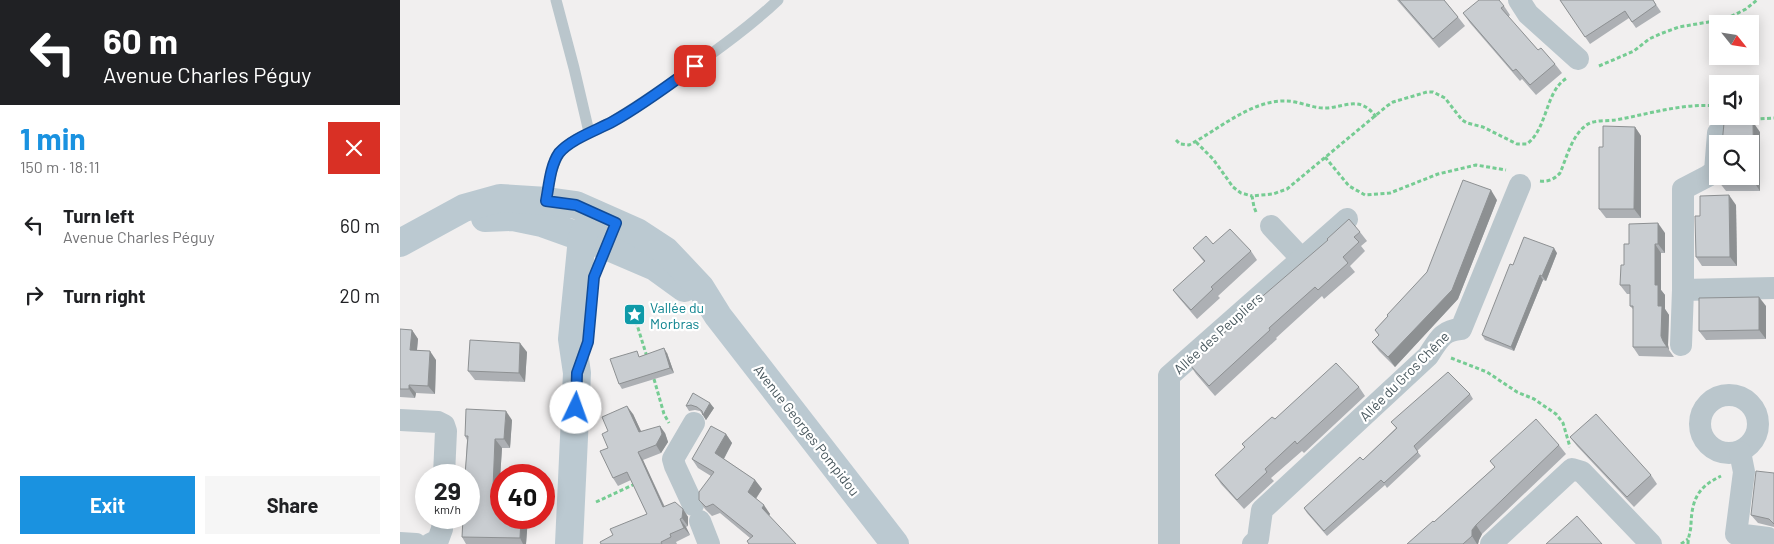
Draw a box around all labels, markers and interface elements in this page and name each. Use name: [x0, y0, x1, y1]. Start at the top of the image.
north arrow: [1709, 15, 1759, 65]
map controls: [1709, 15, 1759, 185]
text: 60 m: [103, 19, 178, 61]
icon: left: [20, 20, 85, 85]
pin: [674, 45, 716, 87]
icon: arrive: [681, 52, 709, 80]
text: Avenue Charles Péguy: [103, 61, 311, 87]
button: sound: [1709, 75, 1759, 125]
text: 1 min: [20, 120, 86, 156]
button: close: [328, 122, 380, 174]
button: search: [1709, 135, 1759, 185]
text: 150 m · 18:11: [20, 157, 100, 176]
text: Turn left: [63, 204, 134, 227]
icon: left: [20, 211, 48, 239]
text: 60 m: [340, 214, 380, 237]
text: Avenue Charles Péguy: [63, 227, 215, 246]
icon: right: [20, 281, 48, 309]
text: Turn right: [63, 284, 145, 307]
text: 20 m: [340, 284, 380, 307]
street label: Allée des Peupliers: [1170, 288, 1266, 377]
place label: Vallée du Morbras: [650, 299, 704, 332]
place icon: Vallée du Morbras: [622, 303, 646, 327]
street label: Allée du Gros Chêne: [1356, 328, 1452, 424]
street label: Avenue Georges Pompidou: [751, 361, 863, 499]
position arrow: [549, 381, 601, 433]
speed limit sign: 40: [490, 464, 555, 529]
text: 29: [434, 475, 461, 505]
button: Exit: [20, 476, 195, 534]
button: Share: [205, 476, 380, 534]
text: km/h: [434, 502, 461, 516]

